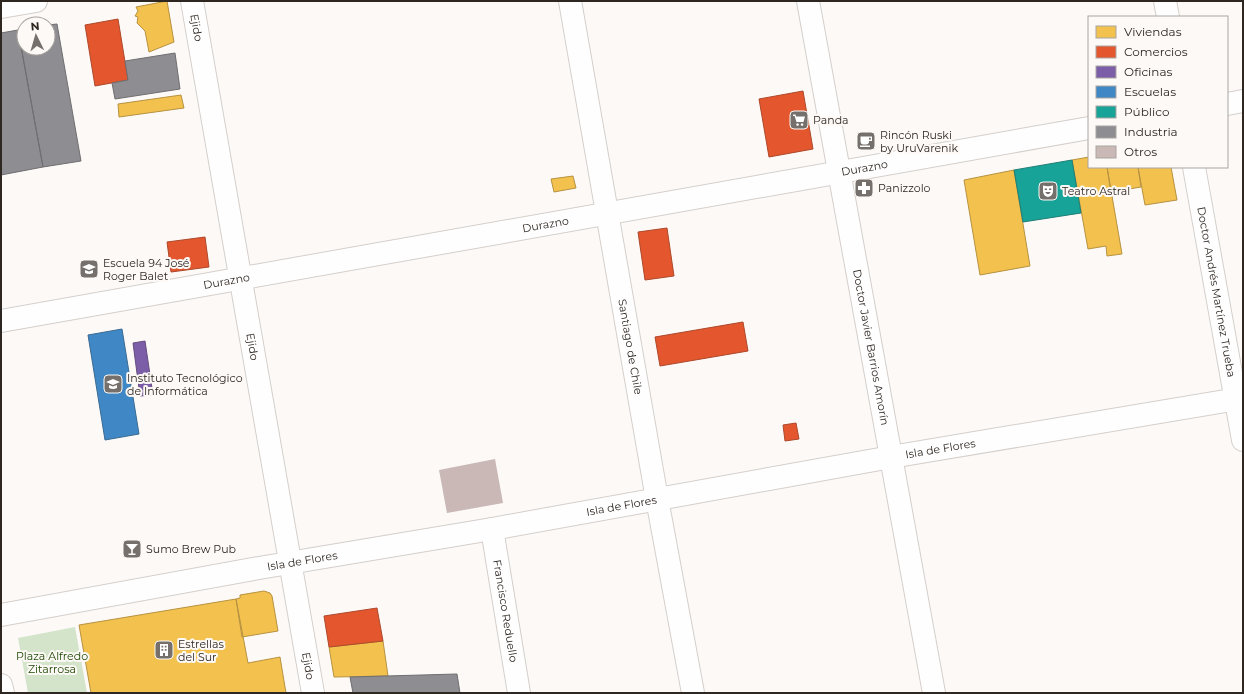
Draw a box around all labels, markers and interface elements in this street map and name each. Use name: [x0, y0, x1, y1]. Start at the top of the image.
street label: Ejido: [187, 13, 206, 43]
north arrow: [16, 16, 56, 56]
legend: [1088, 16, 1228, 168]
text: N: [30, 19, 40, 33]
text: Viviendas: [1124, 24, 1182, 39]
text: Comercios: [1124, 44, 1188, 59]
text: Oficinas: [1124, 64, 1173, 79]
text: Escuelas: [1124, 84, 1176, 99]
text: Público: [1124, 104, 1169, 119]
supermarket icon: Panda: [788, 109, 810, 131]
place label: Panda: [813, 113, 849, 127]
text: Industria: [1124, 124, 1178, 139]
place label: Rincón Ruski by UruVarenik: [880, 128, 958, 155]
cafe icon: Rincón Ruski by UruVarenik: [855, 130, 877, 152]
text: Otros: [1124, 144, 1157, 159]
street label: Durazno: [840, 157, 889, 179]
pharmacy icon: Panizzolo: [853, 177, 875, 199]
theatre icon: Teatro Astral: [1037, 180, 1059, 202]
place label: Panizzolo: [878, 181, 931, 195]
place label: Teatro Astral: [1062, 184, 1130, 198]
street label: Doctor Andrés Martínez Trueba: [1194, 206, 1239, 378]
street label: Durazno: [521, 213, 570, 235]
place label: Escuela 94 José Roger Balet: [103, 256, 190, 283]
school or university icon: Escuela 94 José Roger Balet: [78, 258, 100, 280]
street label: Doctor Javier Barrios Amorín: [850, 268, 892, 426]
street label: Durazno: [202, 270, 251, 292]
street label: Santiago de Chile: [615, 298, 646, 396]
street label: Ejido: [243, 332, 262, 362]
place label: Instituto Tecnológico de Informática: [127, 371, 243, 398]
school or university icon: Instituto Tecnológico de Informática: [102, 373, 124, 395]
street label: Isla de Flores: [904, 436, 977, 462]
street label: Isla de Flores: [585, 492, 658, 519]
bar icon: Sumo Brew Pub: [121, 538, 143, 560]
place label: Sumo Brew Pub: [146, 542, 236, 556]
street label: Isla de Flores: [266, 548, 339, 574]
street label: Francisco Reduello: [490, 558, 521, 663]
place label: Estrellas del Sur: [178, 637, 224, 664]
building icon: Estrellas del Sur: [153, 639, 175, 661]
park label: Plaza Alfredo Zitarrosa: [16, 649, 88, 676]
street label: Ejido: [299, 651, 318, 681]

